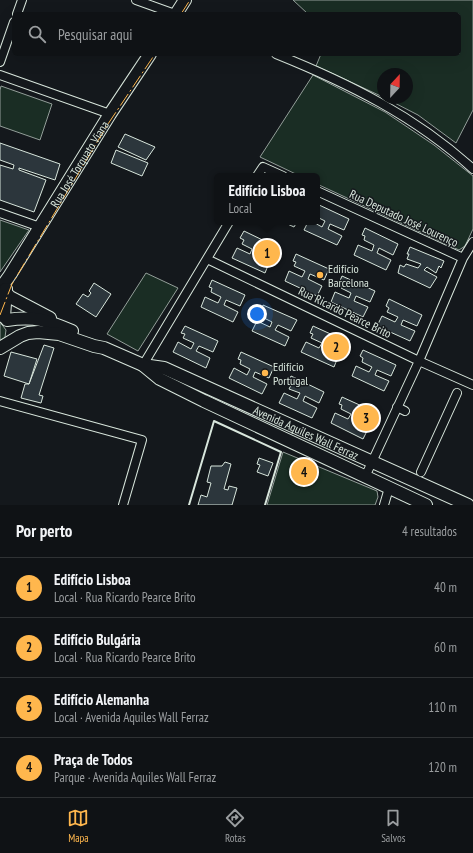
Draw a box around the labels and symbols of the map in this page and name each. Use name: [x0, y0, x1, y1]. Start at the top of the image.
north arrow: [377, 68, 413, 104]
street label: Rua José Torquato Viana: [46, 118, 112, 210]
street label: Rua Deputado José Lourenço: [347, 186, 461, 250]
pin: 1: [254, 238, 280, 268]
place label: Edifício Barcelona: [328, 261, 369, 290]
marker: Edifício Barcelona: [315, 270, 325, 280]
street label: Rua Ricardo Pearce Brito: [296, 283, 394, 341]
your location: [247, 304, 267, 324]
pin: 2: [323, 332, 349, 362]
place label: Edifício Portugal: [273, 359, 308, 388]
marker: Edifício Portugal: [260, 368, 270, 378]
street label: Avenida Aquiles Wall Ferraz: [251, 402, 361, 462]
pin: 3: [353, 403, 379, 433]
pin: 4: [291, 457, 317, 487]

